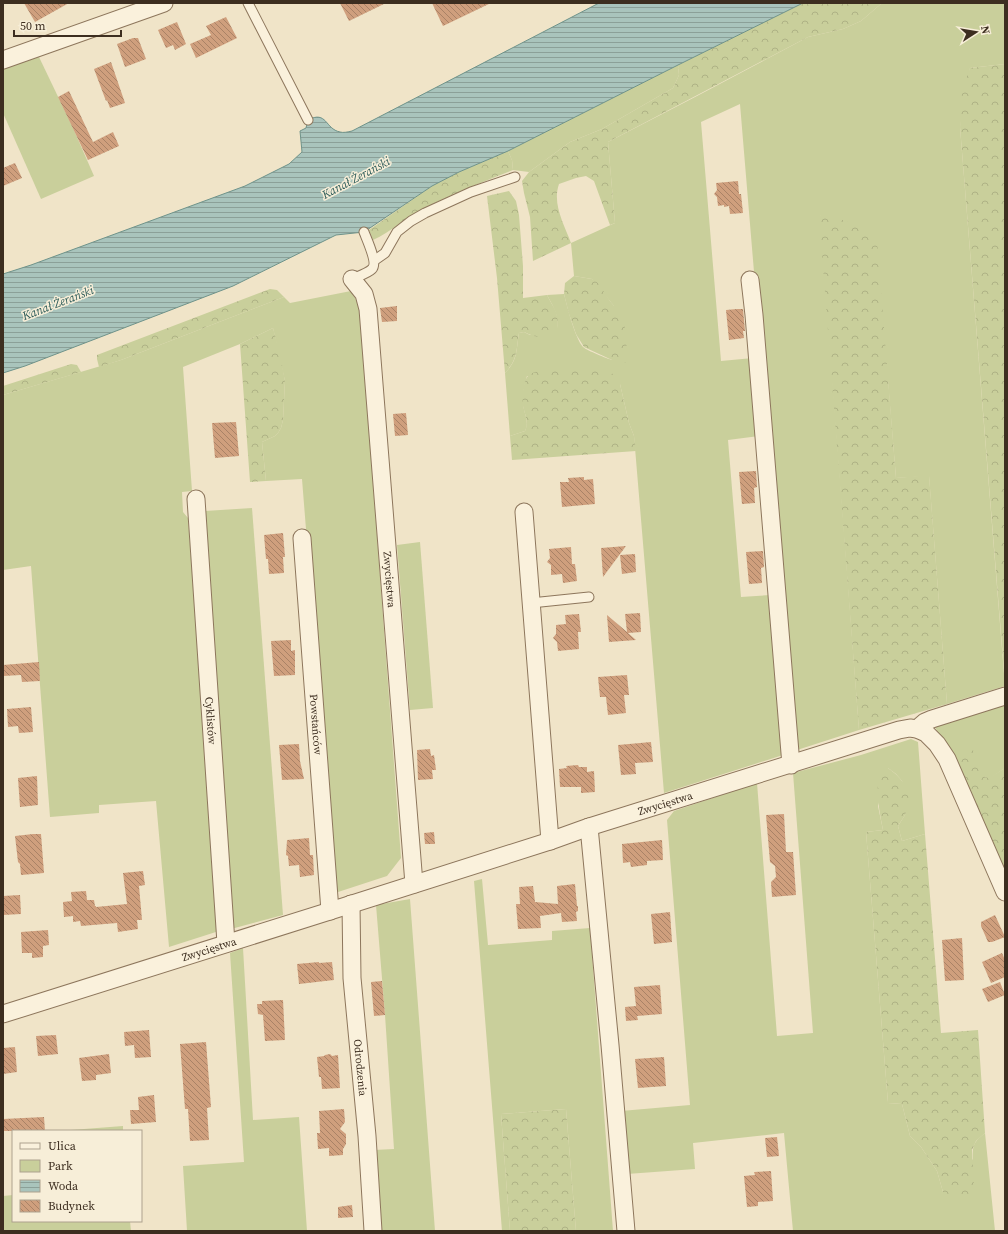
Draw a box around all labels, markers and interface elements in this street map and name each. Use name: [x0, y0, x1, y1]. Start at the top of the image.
scale bar: [14, 12, 121, 38]
north arrow: [956, 12, 996, 52]
text: 50 m: [20, 18, 46, 34]
text: N: [977, 25, 993, 36]
water label: Kanał Żerański: [318, 153, 393, 203]
water label: Kanał Żerański: [19, 282, 96, 324]
street label: Zwycięstwa: [380, 551, 399, 608]
street label: Powstańców: [306, 693, 326, 756]
street label: Cyklistów: [202, 696, 220, 745]
street label: Zwycięstwa: [636, 787, 695, 819]
street label: Zwycięstwa: [180, 933, 238, 965]
street label: Odrodzenia: [350, 1038, 371, 1097]
legend: [12, 1130, 142, 1222]
text: Ulica: [48, 1138, 77, 1154]
text: Park: [48, 1158, 73, 1174]
text: Woda: [48, 1178, 79, 1194]
text: Budynek: [48, 1198, 95, 1214]

